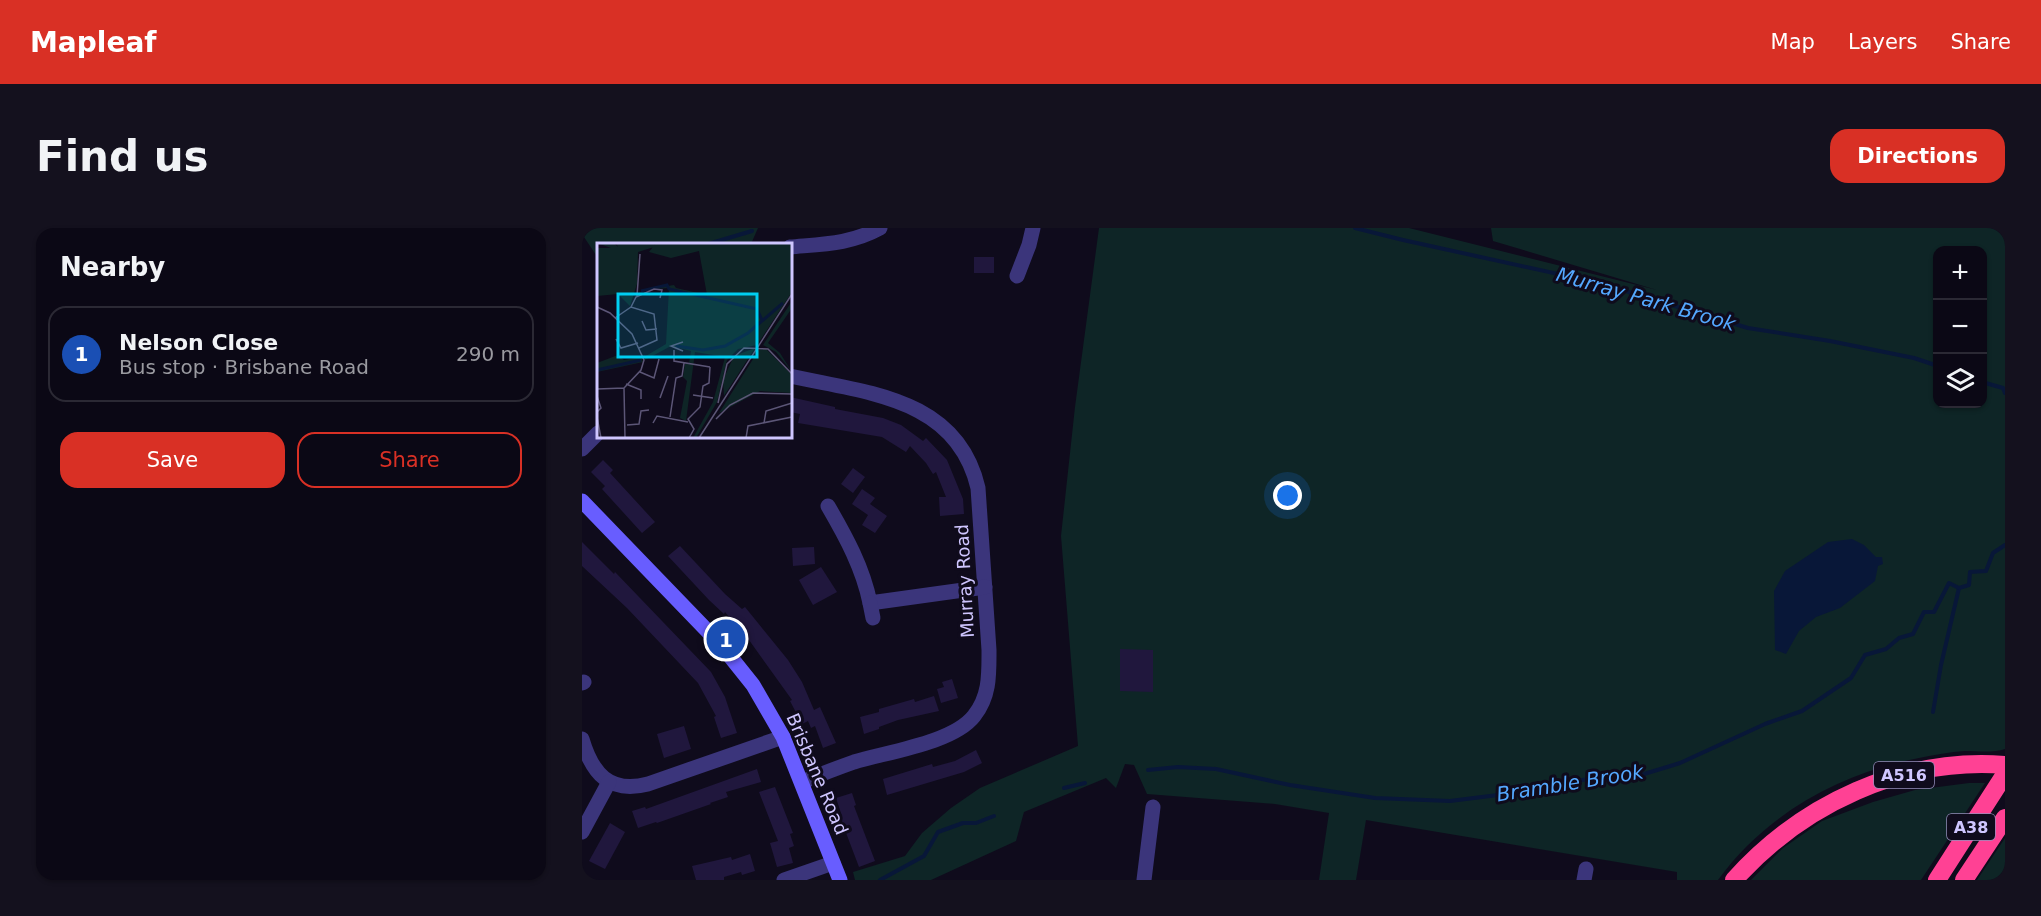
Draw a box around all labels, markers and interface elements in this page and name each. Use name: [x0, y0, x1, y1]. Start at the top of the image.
text: Mapleaf: [30, 26, 156, 59]
text: Map: [1771, 30, 1815, 54]
text: Layers: [1848, 30, 1917, 54]
text: Share: [1950, 30, 2011, 54]
button: Directions: [1830, 129, 2005, 183]
text: Find us: [36, 132, 209, 181]
inset map: [597, 243, 792, 438]
map controls: [1933, 246, 1987, 408]
button: +: [1933, 246, 1987, 300]
text: Nearby: [60, 252, 165, 282]
water label: Murray Park Brook: [1554, 262, 1740, 336]
button: −: [1933, 300, 1987, 354]
text: Nelson Close: [119, 330, 278, 355]
text: 1: [75, 342, 88, 366]
text: 290 m: [456, 342, 520, 366]
button: layers: [1933, 354, 1987, 408]
text: Bus stop · Brisbane Road: [119, 355, 369, 379]
button: Save: [60, 432, 285, 488]
button: Share: [297, 432, 522, 488]
your location: [1273, 481, 1302, 510]
street label: Murray Road: [951, 524, 978, 638]
pin: 1: [706, 616, 746, 662]
street label: Brisbane Road: [782, 710, 853, 838]
water label: Bramble Brook: [1495, 759, 1647, 806]
road number: A516: [1874, 762, 1934, 788]
road number: A38: [1947, 814, 1995, 840]

